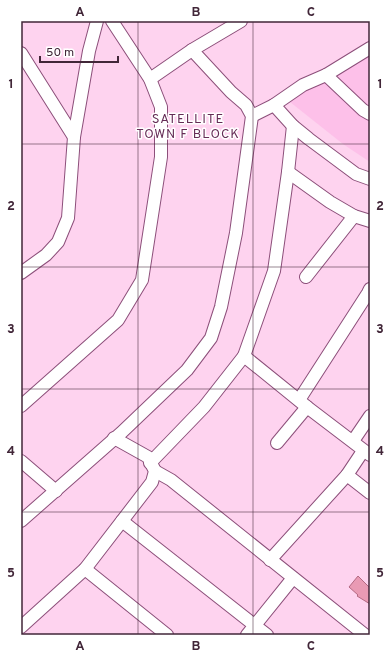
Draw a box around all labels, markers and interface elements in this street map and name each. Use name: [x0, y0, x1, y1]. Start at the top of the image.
text: A: [75, 5, 85, 21]
text: B: [192, 5, 201, 21]
text: C: [307, 5, 315, 21]
scale bar: [40, 38, 118, 64]
text: 50 m: [46, 45, 74, 61]
text: 1: [8, 77, 14, 93]
text: 1: [377, 77, 383, 93]
district label: SATELLITE TOWN F BLOCK: [136, 112, 240, 143]
text: 2: [7, 199, 15, 215]
text: 2: [376, 199, 384, 215]
text: 3: [7, 322, 15, 338]
text: 3: [376, 322, 384, 338]
text: 4: [7, 444, 15, 460]
text: 4: [376, 444, 384, 460]
text: 5: [7, 566, 15, 582]
text: 5: [376, 566, 384, 582]
text: A: [75, 639, 85, 655]
text: B: [192, 639, 201, 655]
text: C: [307, 639, 315, 655]

